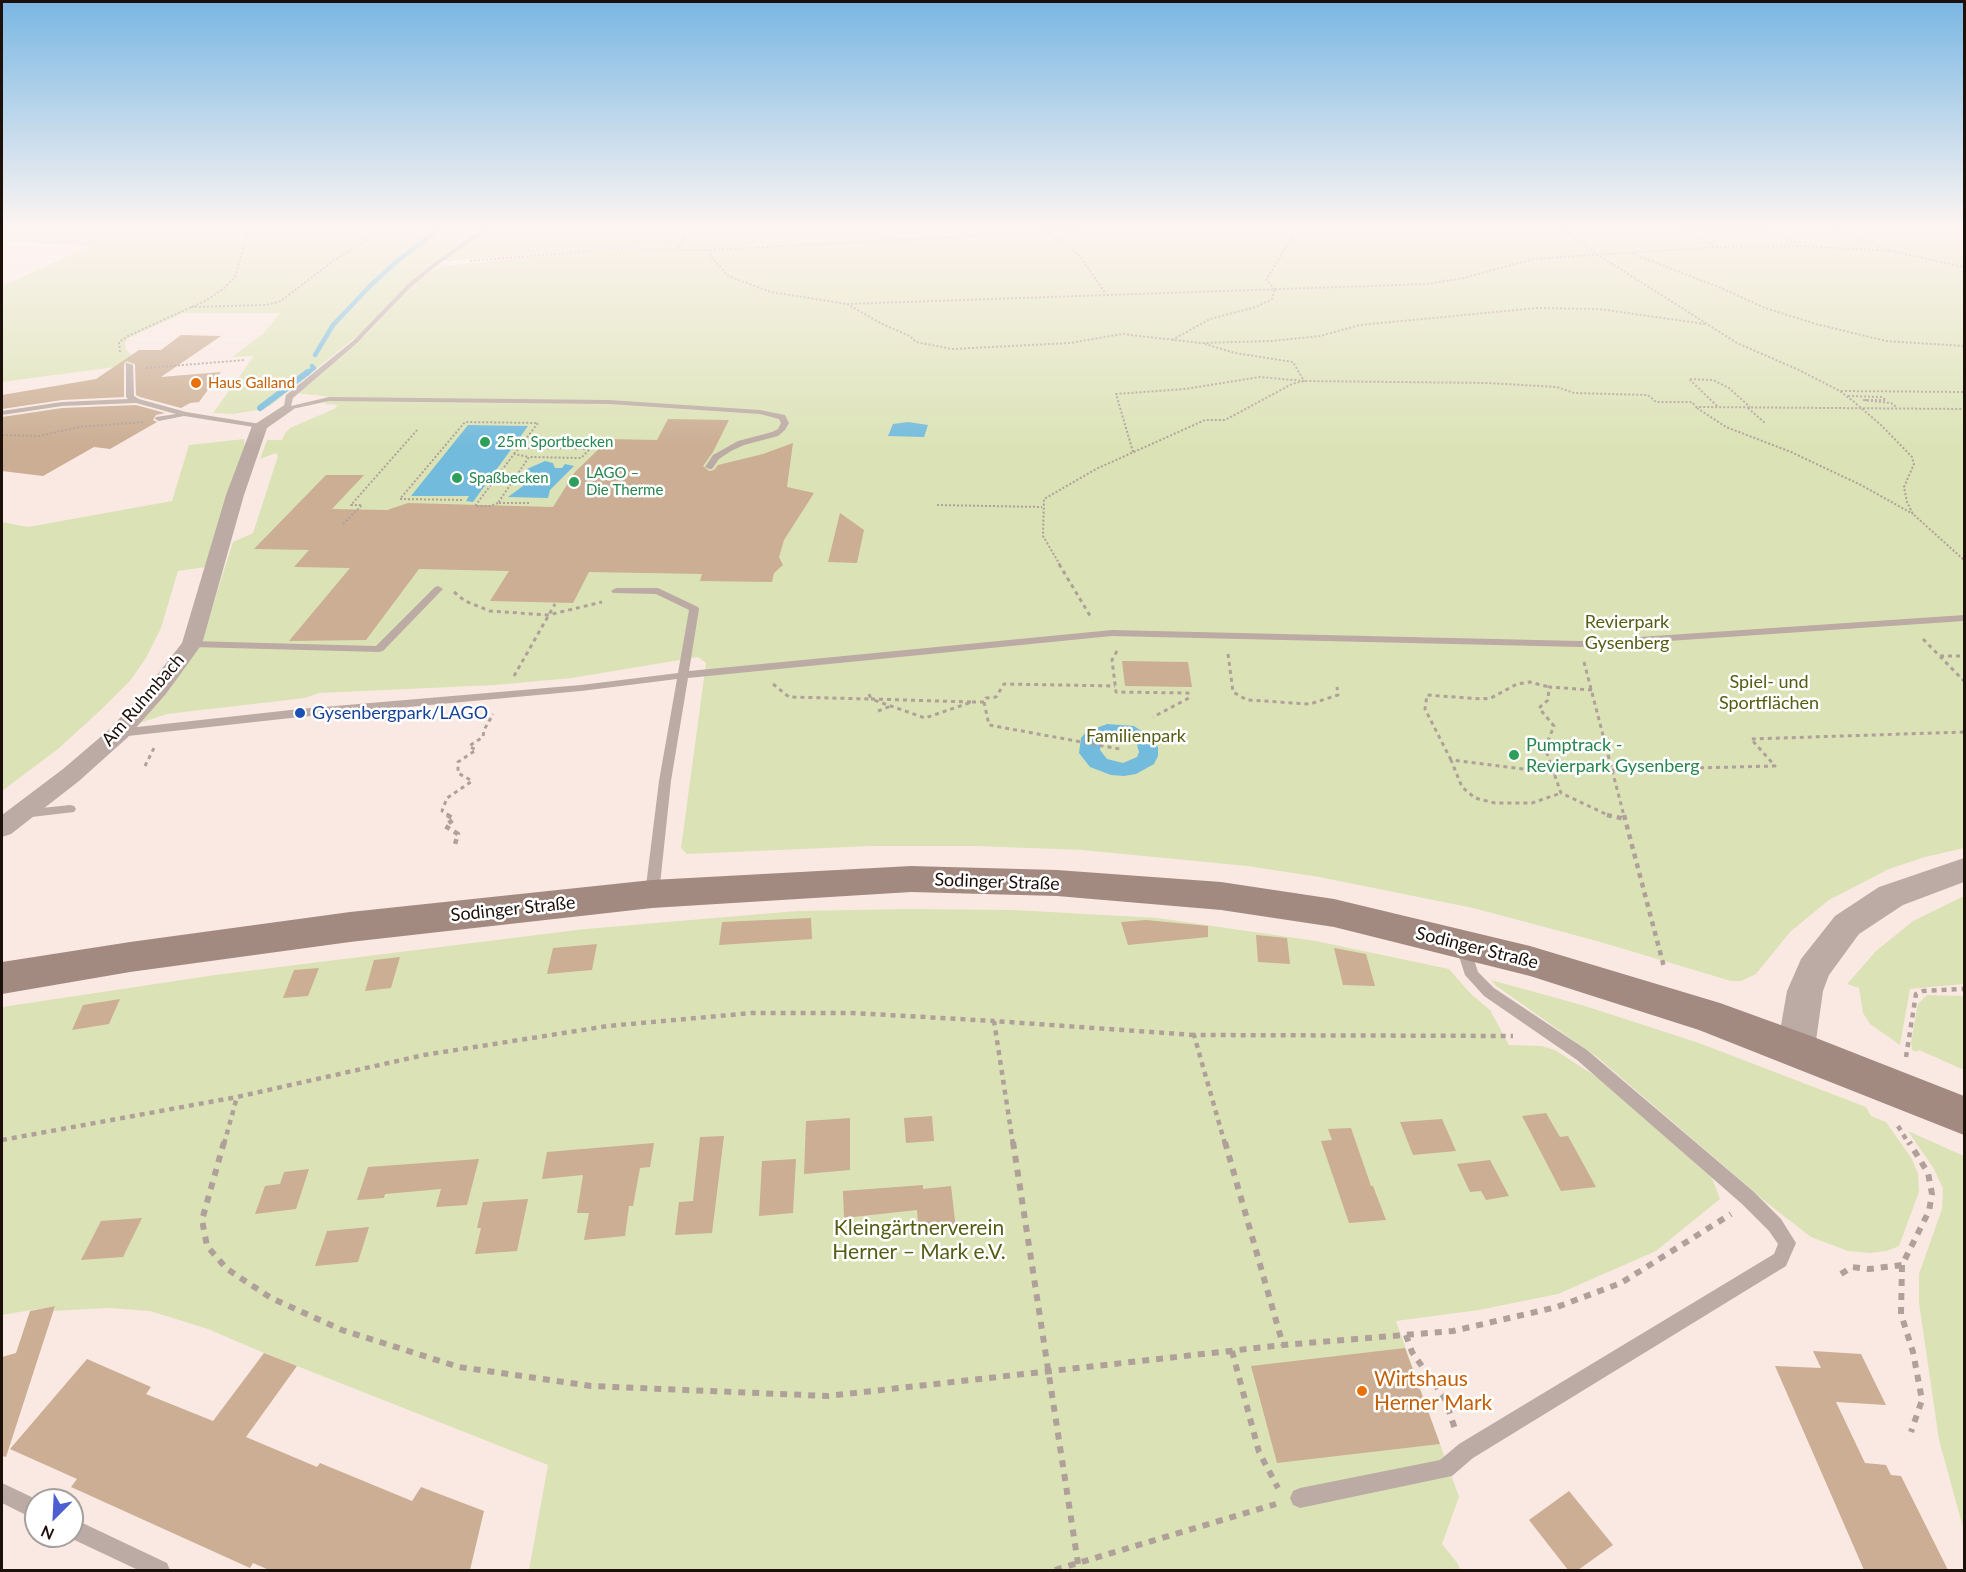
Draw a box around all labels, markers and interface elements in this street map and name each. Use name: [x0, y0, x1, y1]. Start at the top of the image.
place label: Haus Galland: [208, 374, 295, 392]
marker: Haus Galland: [189, 376, 203, 390]
place label: 25m Sportbecken: [497, 433, 613, 451]
marker: 25m Sportbecken: [478, 435, 492, 449]
place label: LAGO – Die Therme: [586, 464, 663, 499]
place label: Spaßbecken: [469, 469, 548, 487]
marker: Spaßbecken: [450, 471, 464, 485]
marker: LAGO – Die Therme: [567, 475, 581, 489]
park label: Revierpark Gysenberg: [1585, 611, 1669, 654]
street label: Am Ruhmbach: [97, 650, 189, 750]
park label: Spiel- und Sportflächen: [1719, 671, 1819, 714]
place label: Gysenbergpark/LAGO: [312, 702, 488, 724]
marker: Gysenbergpark/LAGO: [293, 706, 307, 720]
park label: Familienpark: [1086, 725, 1186, 747]
place label: Pumptrack - Revierpark Gysenberg: [1526, 734, 1700, 777]
marker: Pumptrack - Revierpark Gysenberg: [1507, 748, 1521, 762]
street label: Sodinger Straße: [934, 869, 1060, 895]
street label: Sodinger Straße: [450, 892, 576, 926]
street label: Sodinger Straße: [1414, 922, 1540, 974]
park label: Kleingärtnerverein Herner – Mark e.V.: [832, 1215, 1006, 1265]
place label: Wirtshaus Herner Mark: [1374, 1366, 1492, 1416]
marker: Wirtshaus Herner Mark: [1355, 1384, 1369, 1398]
north arrow: [24, 1488, 84, 1548]
text: N: [38, 1522, 57, 1544]

